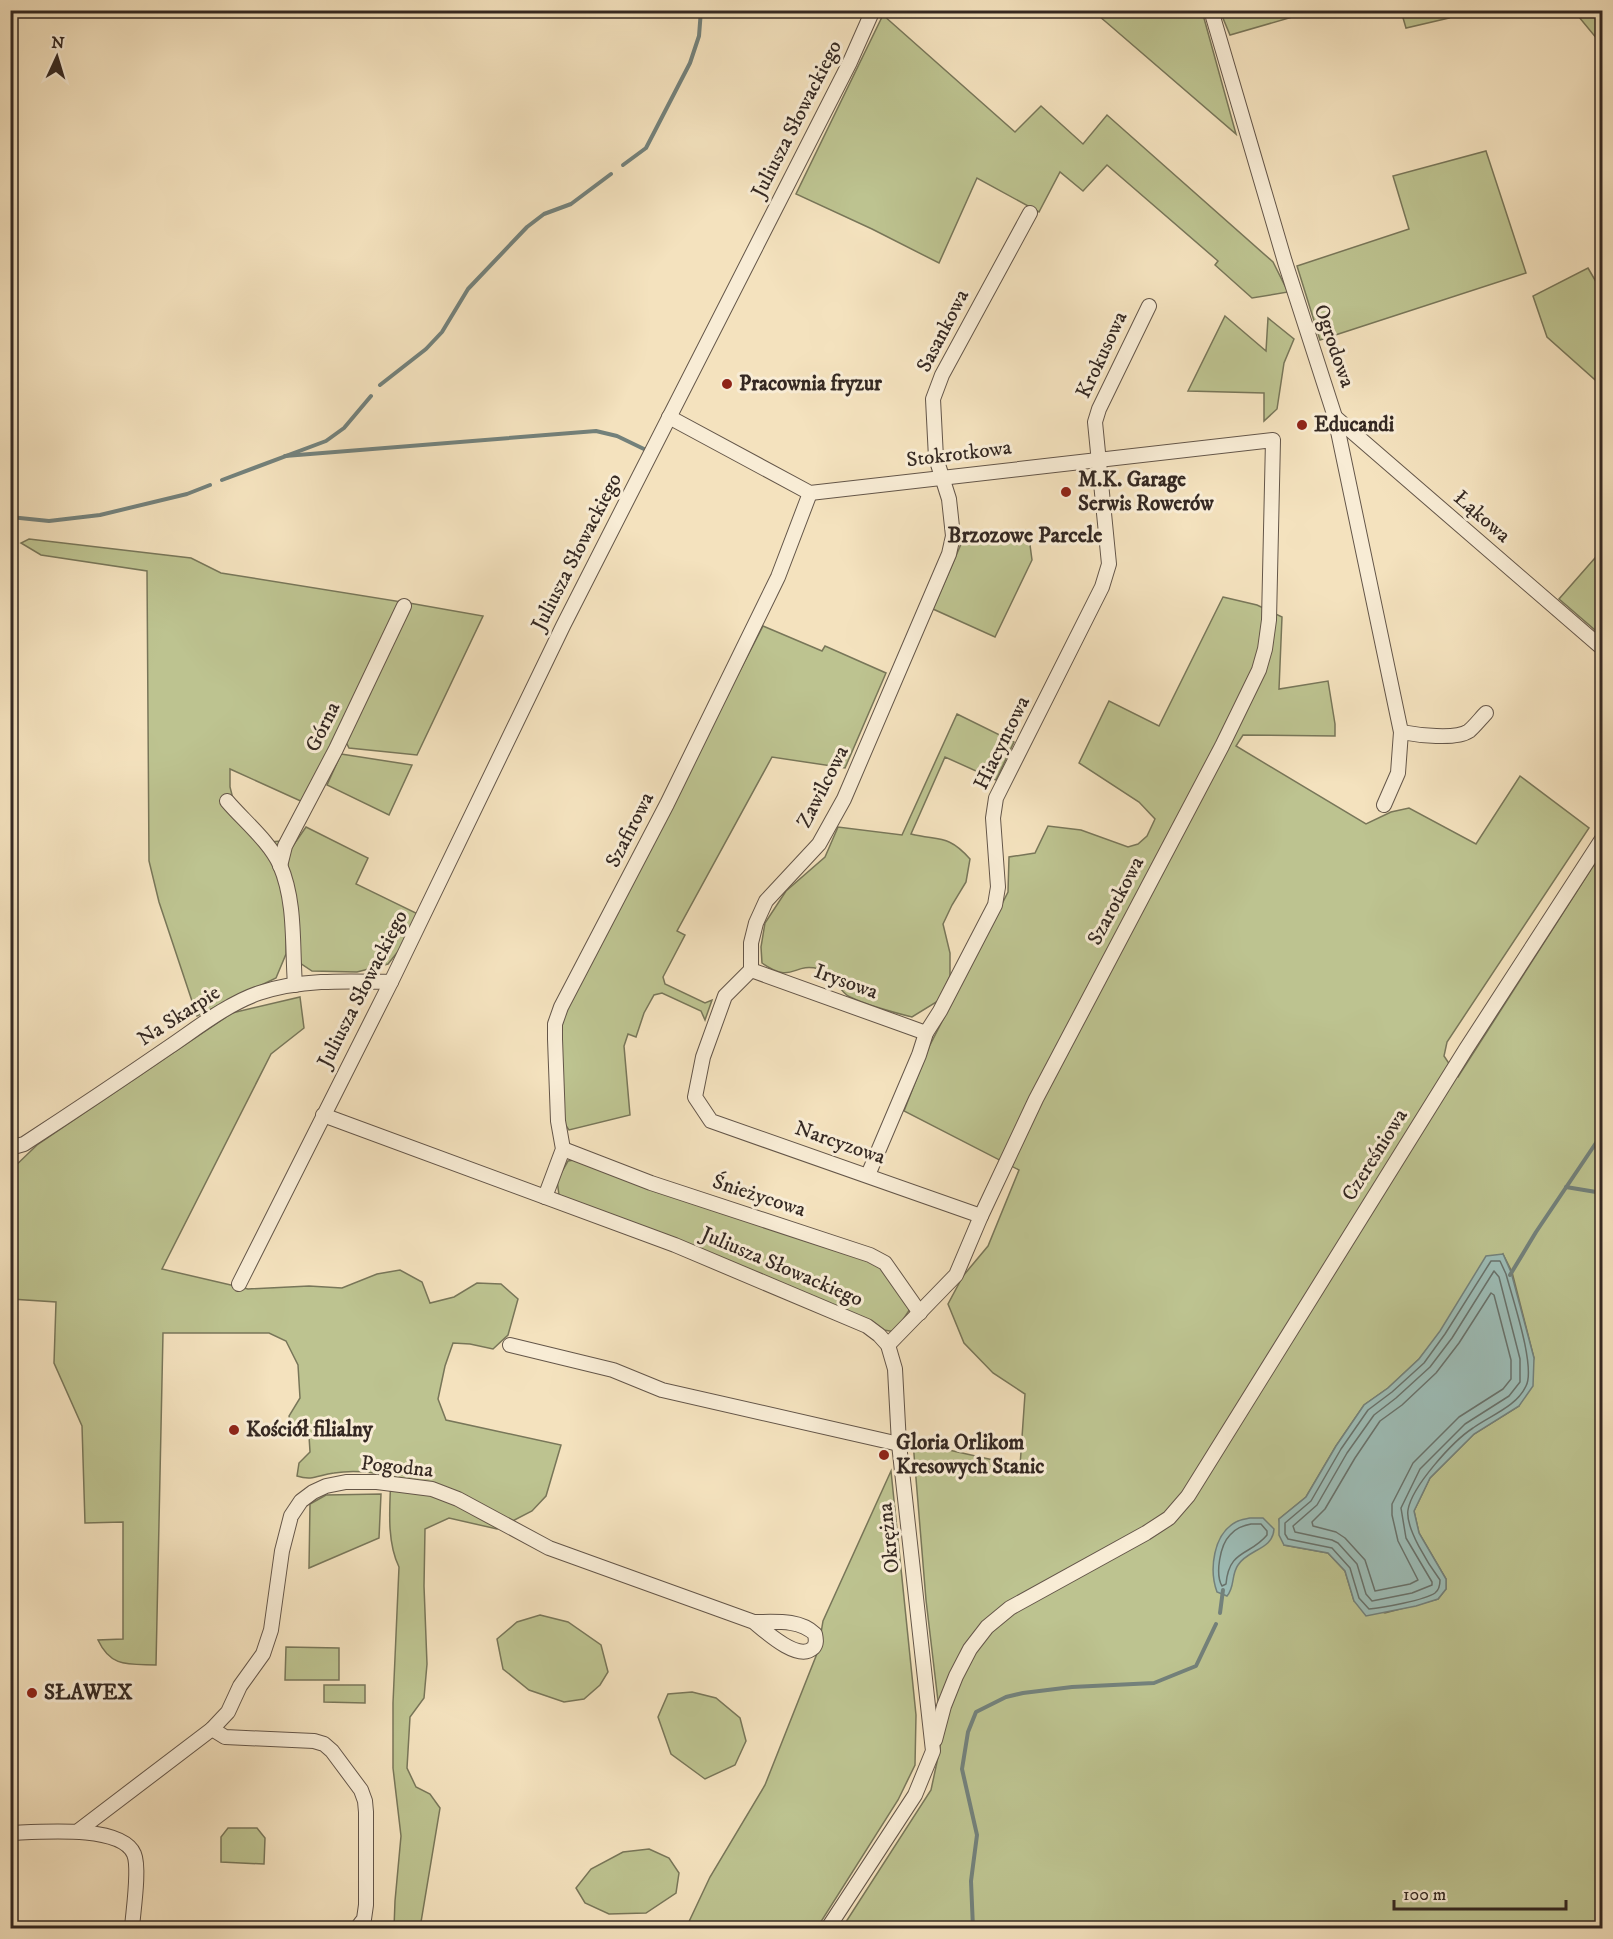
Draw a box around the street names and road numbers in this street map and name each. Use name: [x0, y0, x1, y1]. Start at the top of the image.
street label: Juliusza Słowackiego: [745, 36, 848, 204]
street label: Sasankowa: [911, 285, 975, 377]
street label: Ogrodowa: [1308, 301, 1360, 391]
street label: Krokusowa: [1071, 307, 1133, 403]
street label: Stokrotkowa: [905, 435, 1013, 473]
street label: Juliusza Słowackiego: [525, 469, 628, 637]
street label: Łąkowa: [1448, 485, 1516, 549]
street label: Hiacyntowa: [968, 692, 1036, 794]
street label: Górna: [300, 698, 346, 756]
street label: Zawilcowa: [791, 741, 855, 833]
street label: Szafirowa: [600, 788, 660, 872]
street label: Szarotkowa: [1082, 852, 1150, 950]
street label: Juliusza Słowackiego: [311, 906, 414, 1074]
street label: Irysowa: [811, 959, 882, 1006]
street label: Na Skarpie: [133, 980, 225, 1052]
street label: Czereśniowa: [1336, 1104, 1414, 1206]
street label: Narcyzowa: [791, 1115, 889, 1171]
street label: Śnieżycowa: [709, 1167, 810, 1223]
street label: Juliusza Słowackiego: [695, 1220, 867, 1313]
street label: Pogodna: [359, 1450, 435, 1484]
street label: Okrężna: [872, 1501, 906, 1575]

